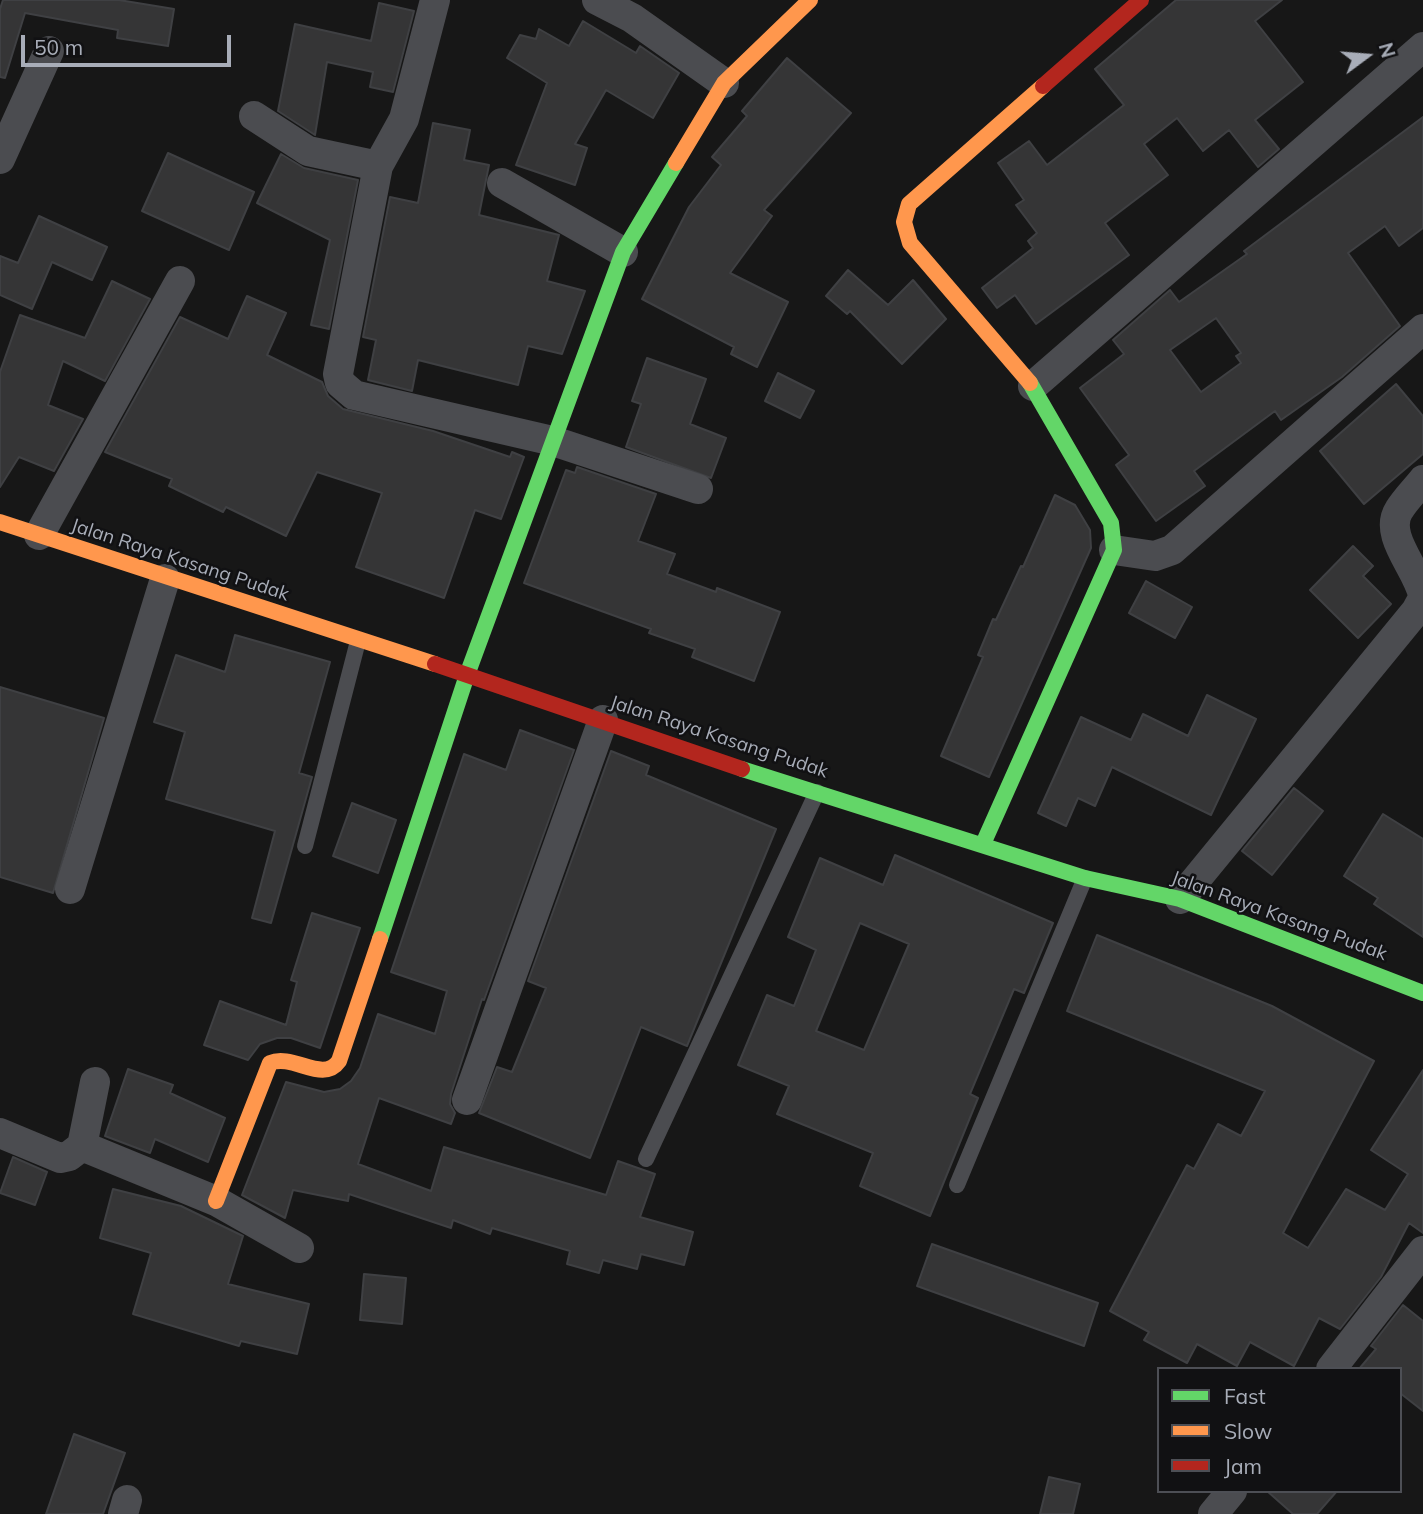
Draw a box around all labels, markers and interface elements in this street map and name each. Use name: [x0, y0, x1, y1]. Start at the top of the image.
scale bar: [24, 21, 234, 65]
north arrow: [1332, 21, 1402, 91]
text: 50 m: [34, 34, 83, 60]
text: N: [1374, 40, 1401, 60]
street label: Jalan Raya Kasang Pudak: [68, 514, 292, 606]
street label: Jalan Raya Kasang Pudak: [607, 691, 831, 783]
street label: Jalan Raya Kasang Pudak: [1168, 866, 1390, 966]
legend: [1157, 1367, 1402, 1493]
text: Fast: [1224, 1383, 1266, 1409]
text: Slow: [1224, 1418, 1272, 1444]
text: Jam: [1224, 1453, 1262, 1479]

